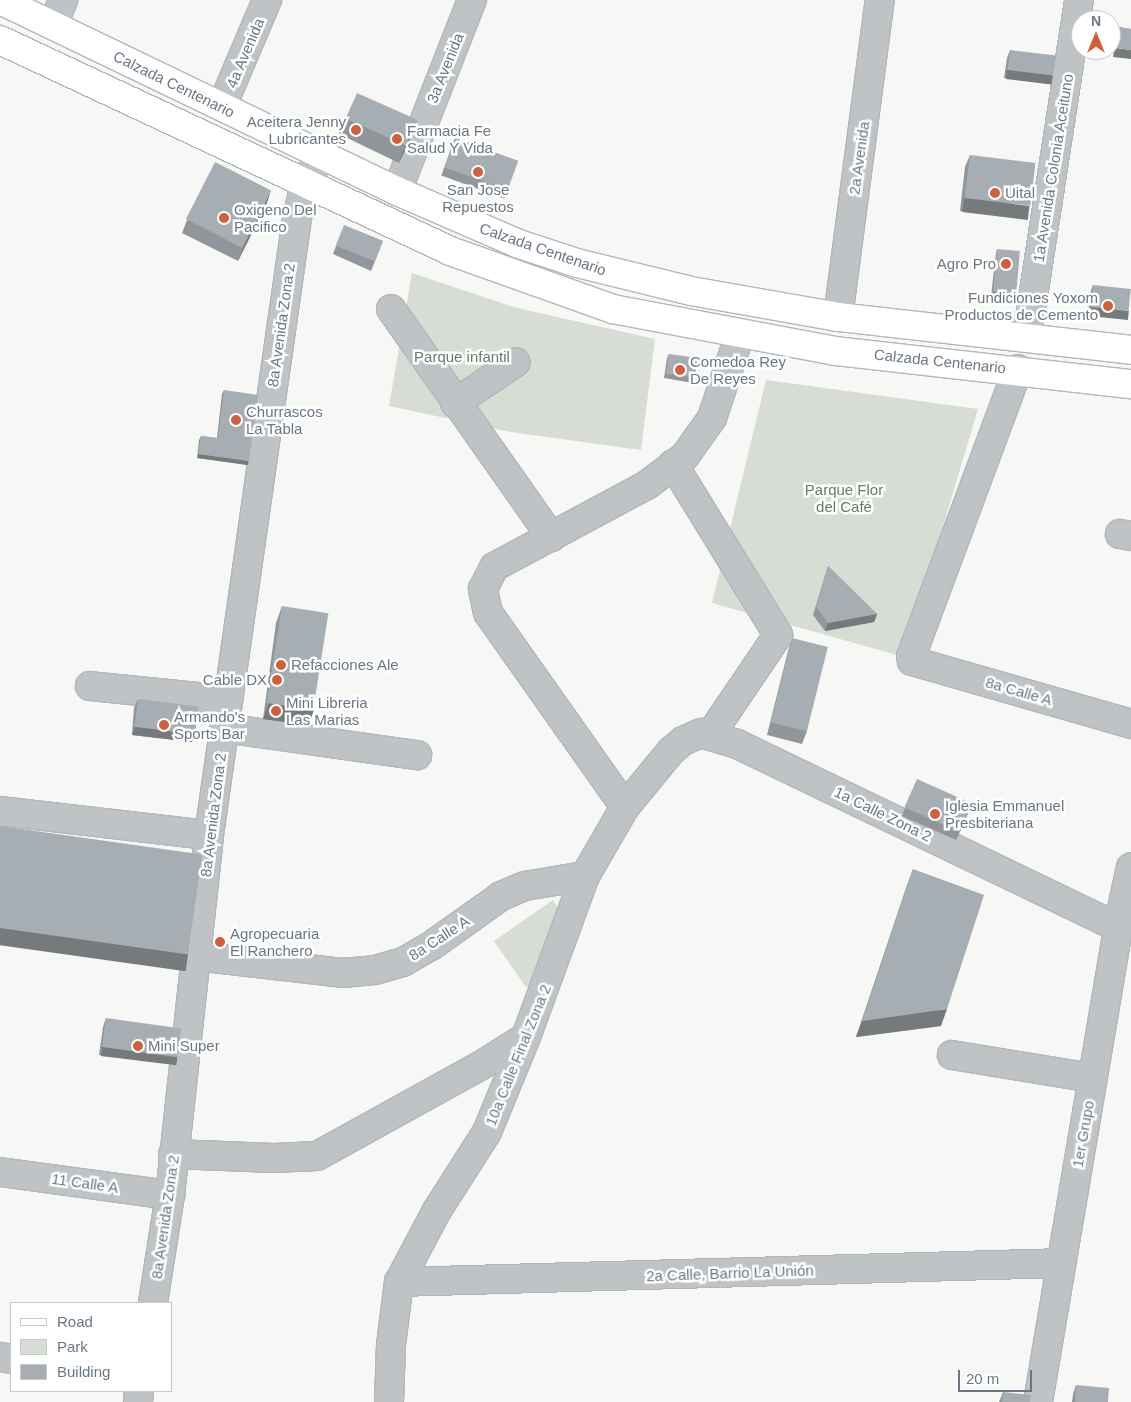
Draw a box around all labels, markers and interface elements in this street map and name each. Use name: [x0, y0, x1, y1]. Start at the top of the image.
north arrow: [1071, 10, 1121, 60]
text: N: [1091, 13, 1101, 29]
street label: 4a Avenida: [222, 15, 268, 91]
street label: 3a Avenida: [423, 30, 467, 106]
street label: Calzada Centenario: [110, 47, 238, 121]
street label: 1a Avenida Colonia Aceituno: [1029, 72, 1077, 264]
place label: Aceitera Jenny Lubricantes: [247, 112, 346, 147]
street label: 2a Avenida: [845, 120, 873, 196]
place label: Farmacia Fe Salud Y Vida: [407, 121, 493, 156]
marker: Aceitera Jenny Lubricantes: [350, 124, 362, 136]
marker: Farmacia Fe Salud Y Vida: [391, 133, 403, 145]
marker: San Jose Repuestos: [472, 166, 484, 178]
place label: San Jose Repuestos: [442, 180, 514, 215]
place label: Uital: [1005, 184, 1035, 202]
marker: Uital: [989, 187, 1001, 199]
place label: Oxigeno Del Pacifico: [234, 200, 317, 235]
marker: Oxigeno Del Pacifico: [218, 212, 230, 224]
street label: Calzada Centenario: [477, 219, 609, 279]
place label: Agro Pro: [937, 255, 996, 273]
marker: Agro Pro: [1000, 258, 1012, 270]
street label: 8a Avenida Zona 2: [263, 262, 299, 388]
place label: Fundiciones Yoxom Productos de Cemento: [945, 288, 1098, 323]
marker: Fundiciones Yoxom Productos de Cemento: [1102, 300, 1114, 312]
street label: Calzada Centenario: [873, 345, 1007, 377]
park label: Parque infantil: [414, 348, 510, 366]
place label: Comedoa Rey De Reyes: [690, 352, 786, 387]
marker: Comedoa Rey De Reyes: [674, 364, 686, 376]
place label: Churrascos La Tabla: [246, 402, 323, 437]
marker: Churrascos La Tabla: [230, 414, 242, 426]
park label: Parque Flor del Café: [805, 480, 883, 515]
place label: Refacciones Ale: [291, 656, 399, 674]
marker: Refacciones Ale: [275, 659, 287, 671]
place label: Cable DX: [203, 671, 267, 689]
street label: 8a Calle A: [983, 673, 1055, 709]
marker: Cable DX: [271, 674, 283, 686]
place label: Mini Libreria Las Marias: [286, 693, 368, 728]
marker: Mini Libreria Las Marias: [270, 705, 282, 717]
place label: Armando's Sports Bar: [174, 707, 245, 742]
marker: Armando's Sports Bar: [158, 719, 170, 731]
street label: 8a Avenida Zona 2: [196, 752, 230, 878]
street label: 1a Calle Zona 2: [831, 783, 935, 845]
place label: Iglesia Emmanuel Presbiteriana: [945, 796, 1064, 831]
marker: Iglesia Emmanuel Presbiteriana: [929, 808, 941, 820]
street label: 8a Calle A: [405, 912, 473, 964]
place label: Agropecuaria El Ranchero: [230, 924, 319, 959]
marker: Agropecuaria El Ranchero: [214, 936, 226, 948]
street label: 10a Calle Final Zona 2: [481, 982, 555, 1128]
place label: Mini Super: [148, 1037, 220, 1055]
marker: Mini Super: [132, 1040, 144, 1052]
street label: 1er Grupo: [1068, 1099, 1098, 1169]
street label: 8a Avenida Zona 2: [147, 1154, 183, 1280]
street label: 11 Calle A: [50, 1169, 120, 1197]
street label: 2a Calle, Barrio La Unión: [646, 1261, 814, 1285]
legend: [10, 1302, 172, 1392]
text: Road: [57, 1313, 93, 1330]
text: Park: [57, 1338, 88, 1355]
scale bar: [961, 1360, 1035, 1392]
text: Building: [57, 1363, 110, 1380]
text: 20 m: [966, 1370, 999, 1387]

